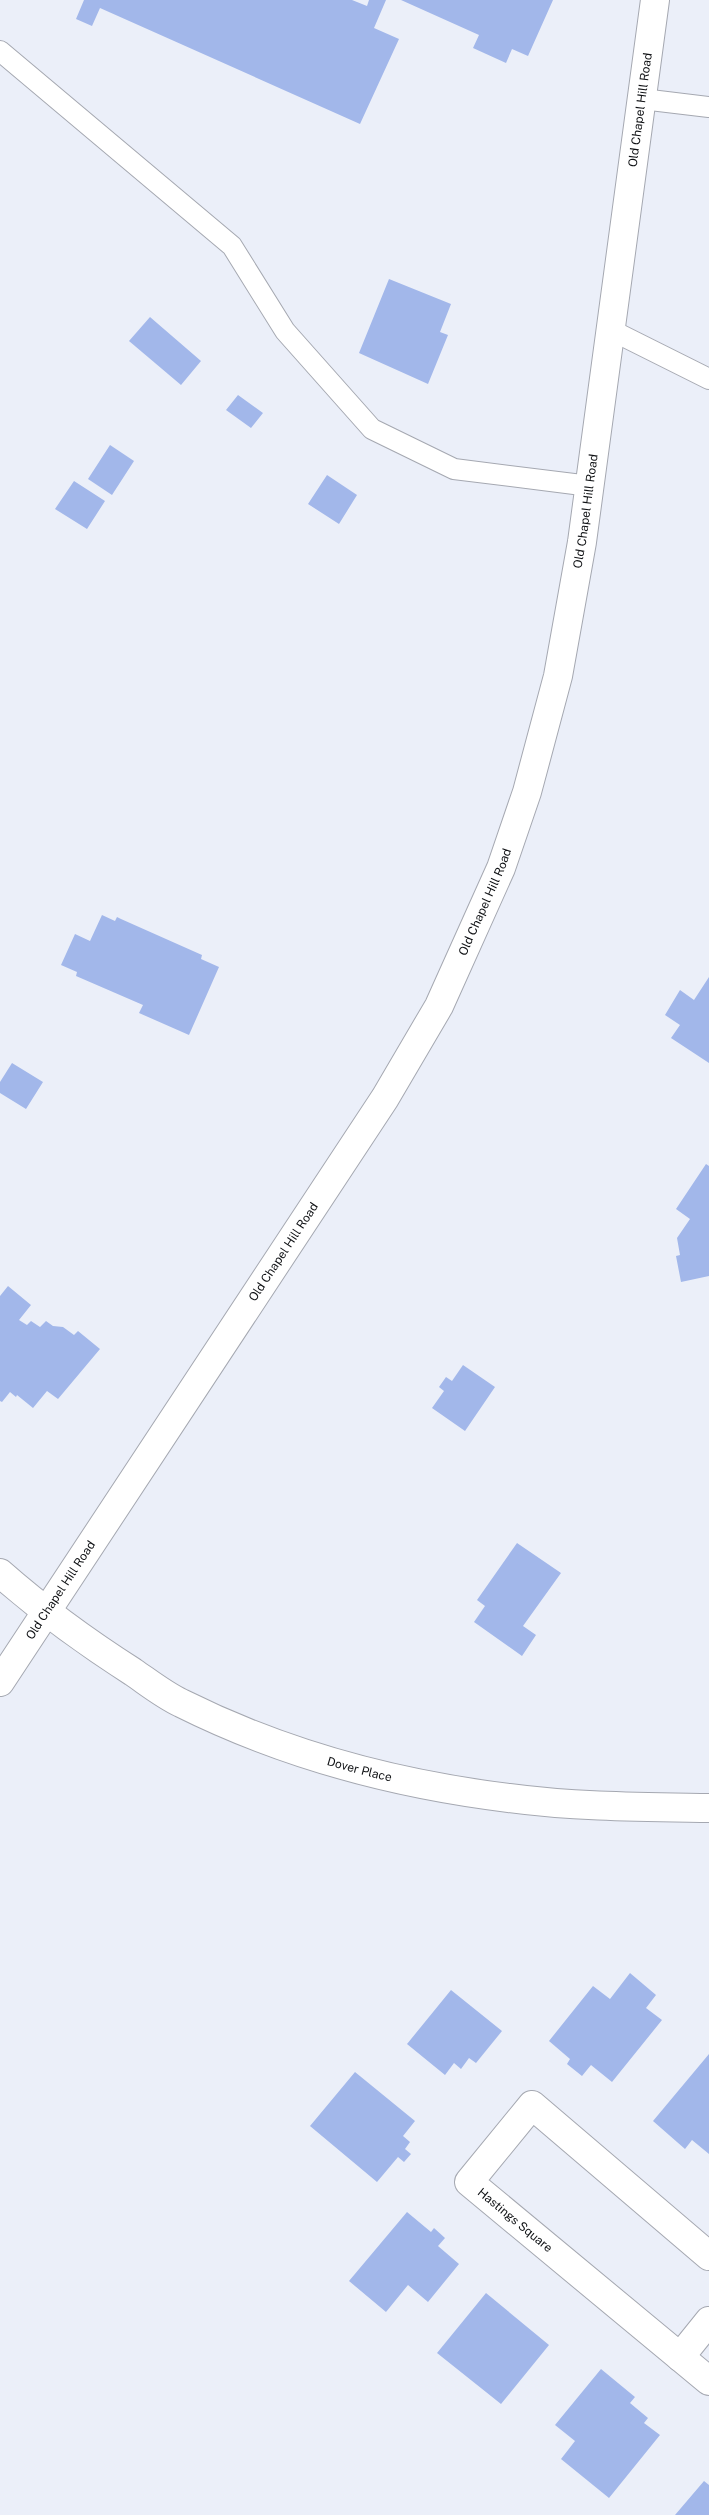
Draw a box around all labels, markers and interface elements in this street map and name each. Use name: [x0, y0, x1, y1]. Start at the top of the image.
street label: Old Chapel Hill Road: [626, 52, 655, 168]
street label: Old Chapel Hill Road: [570, 453, 601, 569]
street label: Old Chapel Hill Road: [456, 847, 514, 958]
street label: Old Chapel Hill Road: [246, 1200, 321, 1304]
street label: Old Chapel Hill Road: [23, 1538, 98, 1642]
street label: Dover Place: [325, 1754, 393, 1785]
street label: Hastings Square: [475, 2185, 555, 2255]

